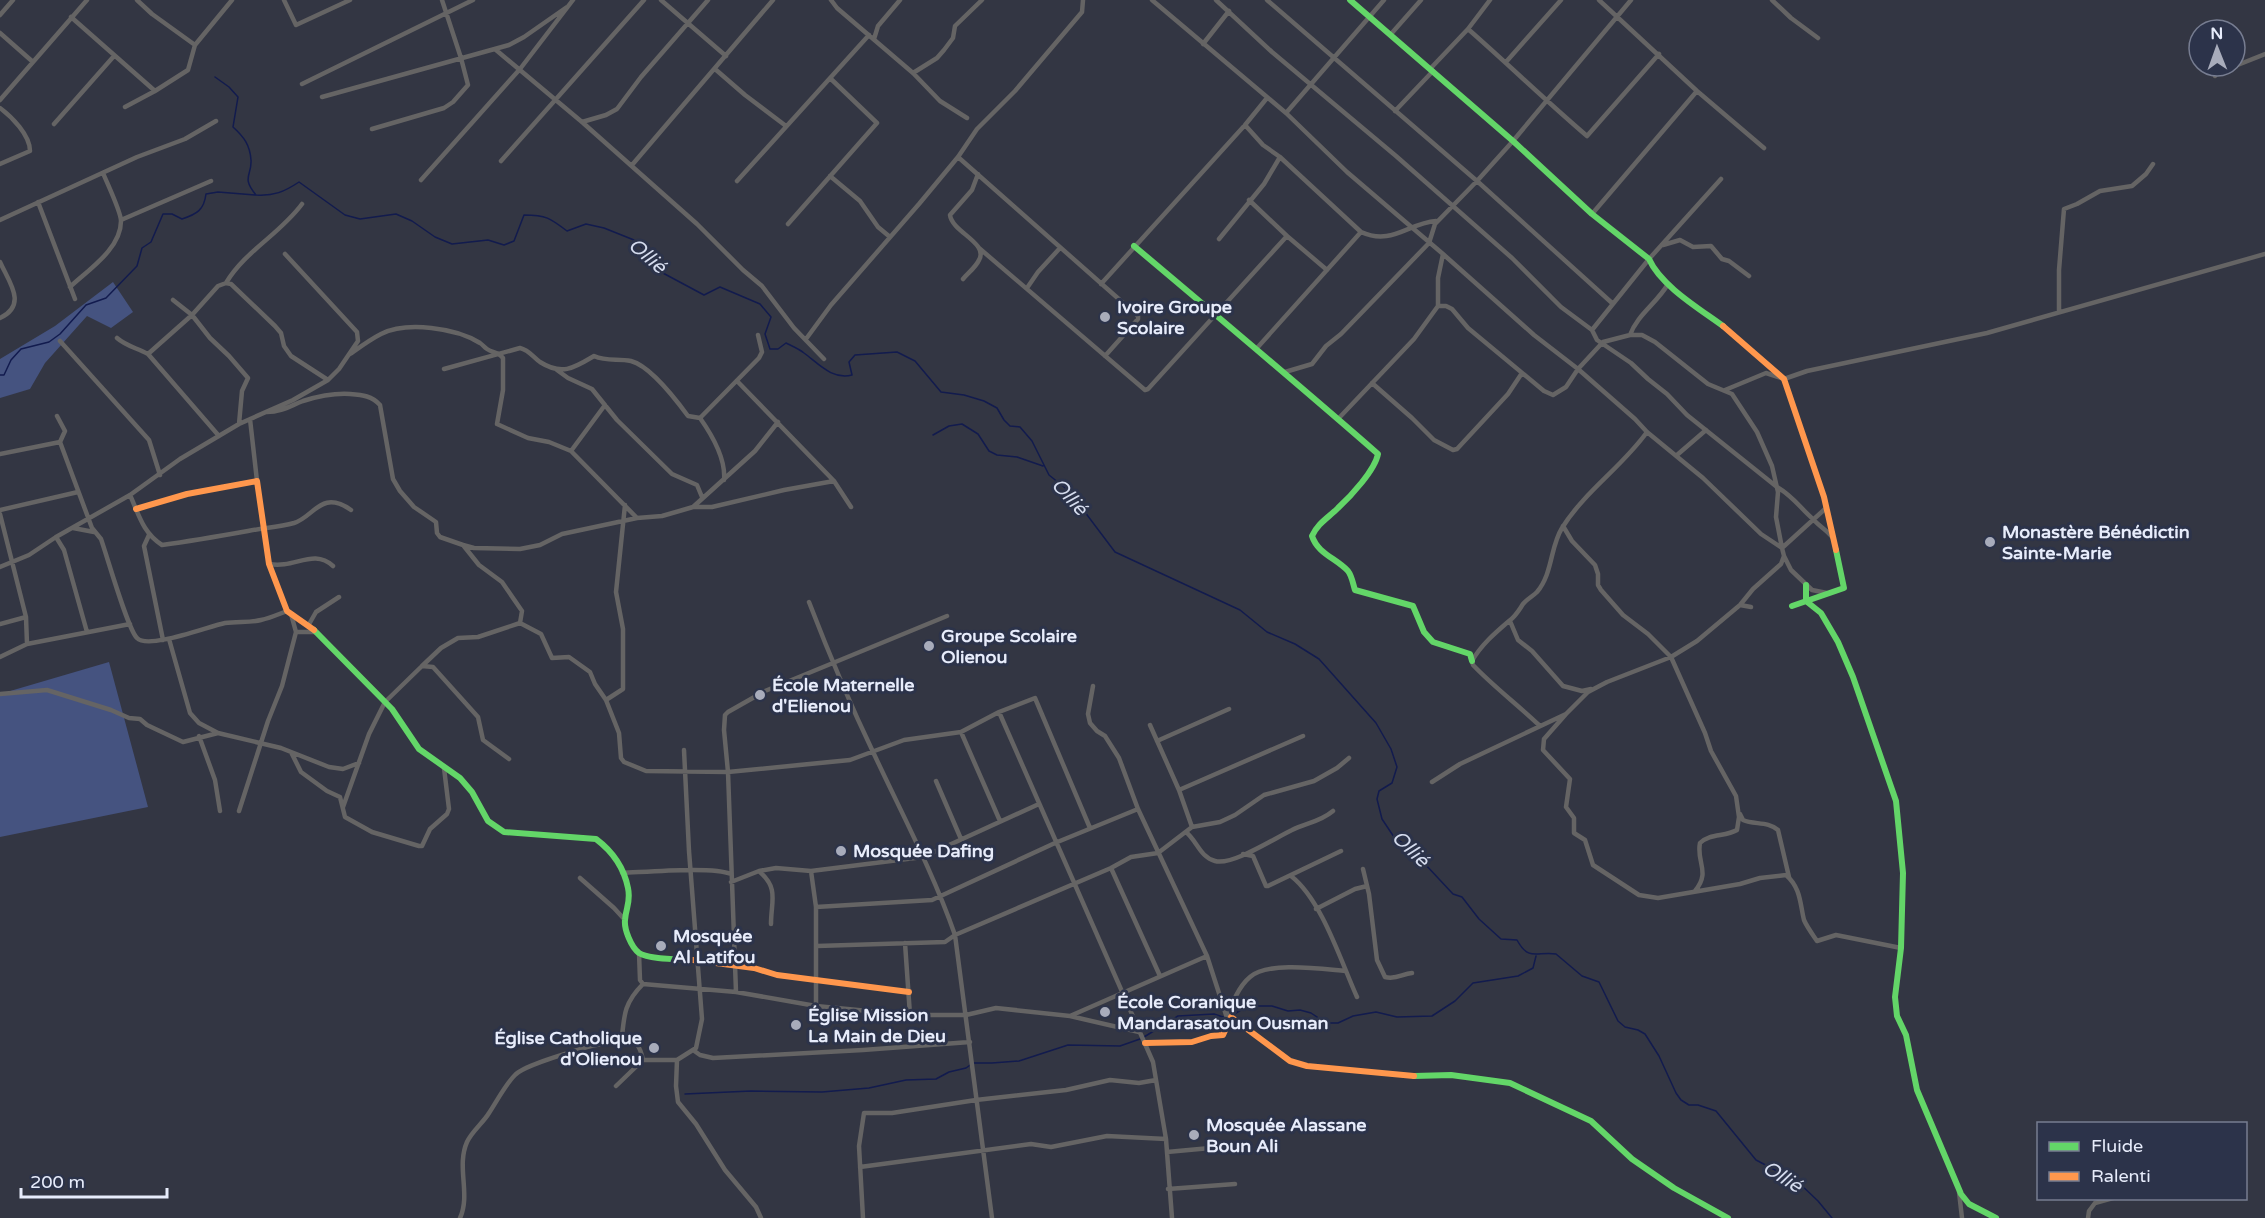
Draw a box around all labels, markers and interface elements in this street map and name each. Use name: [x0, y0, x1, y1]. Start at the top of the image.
north arrow: [2187, 18, 2247, 78]
text: N: [2210, 24, 2223, 44]
water label: Ollié: [623, 233, 672, 280]
place label: Ivoire Groupe Scolaire: [1117, 296, 1232, 339]
marker: Ivoire Groupe Scolaire: [1098, 310, 1112, 324]
water label: Ollié: [1046, 473, 1093, 522]
place label: Monastère Bénédictin Sainte-Marie: [2002, 521, 2190, 564]
marker: Monastère Bénédictin Sainte-Marie: [1983, 535, 1997, 549]
place label: Groupe Scolaire Olienou: [941, 625, 1077, 668]
marker: Groupe Scolaire Olienou: [922, 639, 936, 653]
place label: École Maternelle d'Elienou: [772, 674, 914, 717]
marker: École Maternelle d'Elienou: [753, 688, 767, 702]
water label: Ollié: [1386, 826, 1435, 873]
place label: Mosquée Dafing: [853, 840, 994, 862]
marker: Mosquée Dafing: [834, 844, 848, 858]
place label: Mosquée Al Latifou: [673, 925, 755, 968]
marker: Mosquée Al Latifou: [654, 939, 668, 953]
place label: École Coranique Mandarasatoun Ousman: [1117, 991, 1328, 1034]
place label: Église Mission La Main de Dieu: [808, 1004, 946, 1047]
marker: École Coranique Mandarasatoun Ousman: [1098, 1005, 1112, 1019]
marker: Église Mission La Main de Dieu: [789, 1018, 803, 1032]
place label: Église Catholique d'Olienou: [494, 1027, 642, 1070]
marker: Église Catholique d'Olienou: [647, 1041, 661, 1055]
place label: Mosquée Alassane Boun Ali: [1206, 1114, 1367, 1157]
legend: [2037, 1122, 2247, 1200]
marker: Mosquée Alassane Boun Ali: [1187, 1128, 1201, 1142]
text: Fluide: [2091, 1135, 2143, 1157]
water label: Ollié: [1758, 1156, 1808, 1199]
scale bar: [21, 1161, 166, 1199]
text: Ralenti: [2091, 1165, 2151, 1187]
text: 200 m: [30, 1171, 85, 1193]

